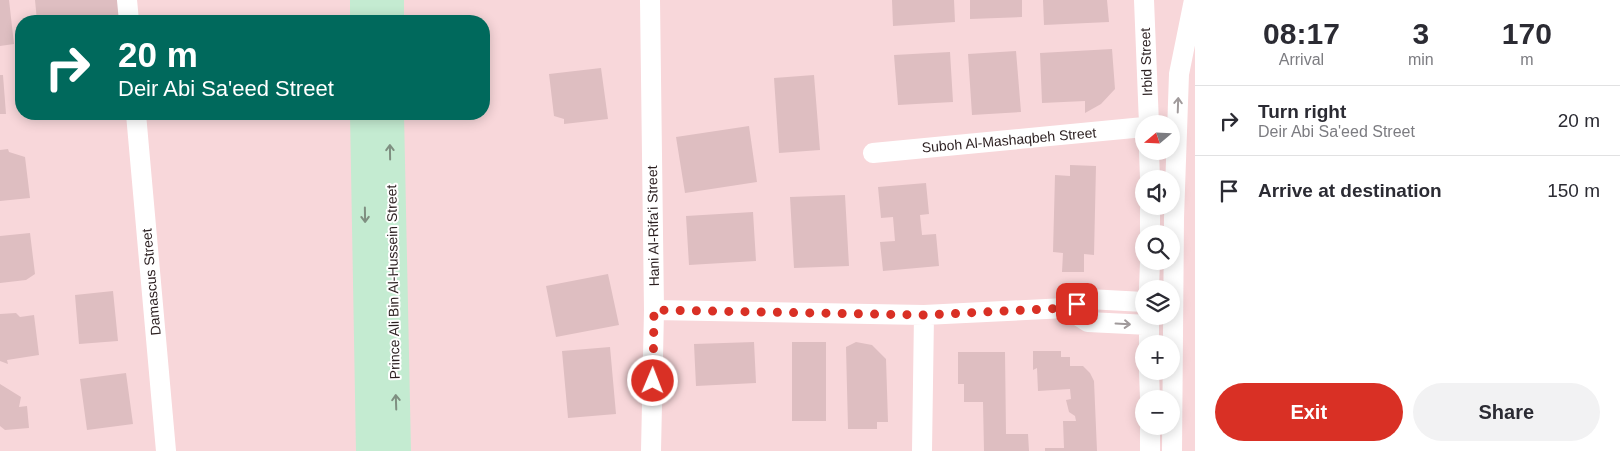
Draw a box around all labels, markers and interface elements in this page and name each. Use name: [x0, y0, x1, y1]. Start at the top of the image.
text: 08:17: [1263, 17, 1340, 50]
text: 3: [1412, 17, 1429, 50]
text: 170: [1502, 17, 1552, 50]
street label: Irbid Street: [1137, 27, 1155, 97]
icon: right: [35, 35, 100, 100]
text: 20 m: [118, 35, 198, 74]
text: Arrival: [1279, 51, 1324, 68]
text: min: [1408, 51, 1434, 68]
text: m: [1520, 51, 1533, 68]
text: Deir Abi Sa'eed Street: [118, 76, 334, 101]
one-way arrow: [1174, 97, 1183, 113]
text: Turn right: [1258, 101, 1346, 122]
icon: right: [1215, 107, 1243, 135]
text: 20 m: [1558, 110, 1600, 131]
north arrow: [1135, 115, 1180, 160]
map controls: [1135, 115, 1180, 435]
text: Deir Abi Sa'eed Street: [1258, 123, 1415, 140]
street label: Suboh Al-Mashaqbeh Street: [921, 124, 1097, 156]
one-way arrow: [385, 145, 395, 161]
street label: Hani Al-Rifa'i Street: [644, 165, 662, 287]
button: sound: [1135, 170, 1180, 215]
icon: arrive: [1215, 177, 1243, 205]
text: Arrive at destination: [1258, 180, 1442, 201]
text: 150 m: [1547, 180, 1600, 201]
street label: Prince Ali Bin Al-Hussein Street: [383, 185, 403, 379]
one-way arrow: [361, 207, 370, 223]
button: search: [1135, 225, 1180, 270]
street label: Damascus Street: [138, 228, 164, 336]
button: layers: [1135, 280, 1180, 325]
pin: [1056, 283, 1098, 325]
icon: arrive: [1063, 290, 1091, 318]
one-way arrow: [1115, 319, 1131, 328]
button: +: [1135, 335, 1180, 380]
position arrow: [626, 354, 678, 406]
button: Exit: [1215, 383, 1403, 441]
button: Share: [1413, 383, 1600, 441]
button: −: [1135, 390, 1180, 435]
one-way arrow: [391, 395, 401, 411]

